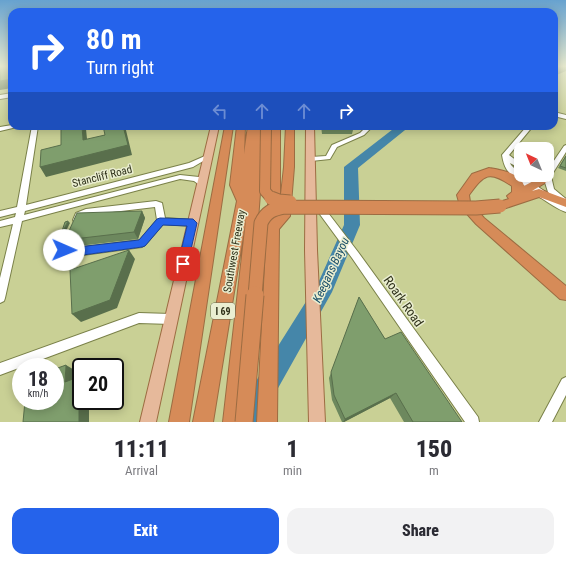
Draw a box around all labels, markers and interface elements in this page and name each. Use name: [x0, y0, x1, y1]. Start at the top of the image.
text: 80 m: [86, 23, 142, 56]
icon: right: [20, 24, 72, 76]
text: Turn right: [86, 57, 154, 78]
icon: left: [209, 100, 231, 122]
icon: ahead: [251, 100, 273, 122]
icon: ahead: [293, 100, 315, 122]
icon: right: [335, 100, 357, 122]
north arrow: [514, 142, 554, 182]
map controls: [514, 142, 554, 182]
street label: Stancliff Road: [71, 163, 133, 190]
street label: Southwest Freeway: [221, 208, 248, 294]
position arrow: [43, 229, 85, 271]
water label: Keegans Bayou: [310, 235, 352, 305]
pin: [166, 247, 200, 281]
icon: arrive: [172, 253, 194, 275]
street label: Roark Road: [381, 273, 427, 330]
road number: I 69: [211, 303, 235, 319]
speed limit sign: 20: [72, 358, 124, 410]
text: 18: [28, 367, 48, 391]
text: km/h: [28, 388, 48, 399]
text: 11:11: [114, 435, 169, 463]
text: 1: [286, 435, 299, 463]
text: 150: [416, 435, 452, 463]
text: Arrival: [125, 463, 158, 478]
text: min: [283, 463, 302, 478]
text: m: [429, 463, 439, 478]
button: Exit: [12, 508, 279, 554]
button: Share: [287, 508, 554, 554]

